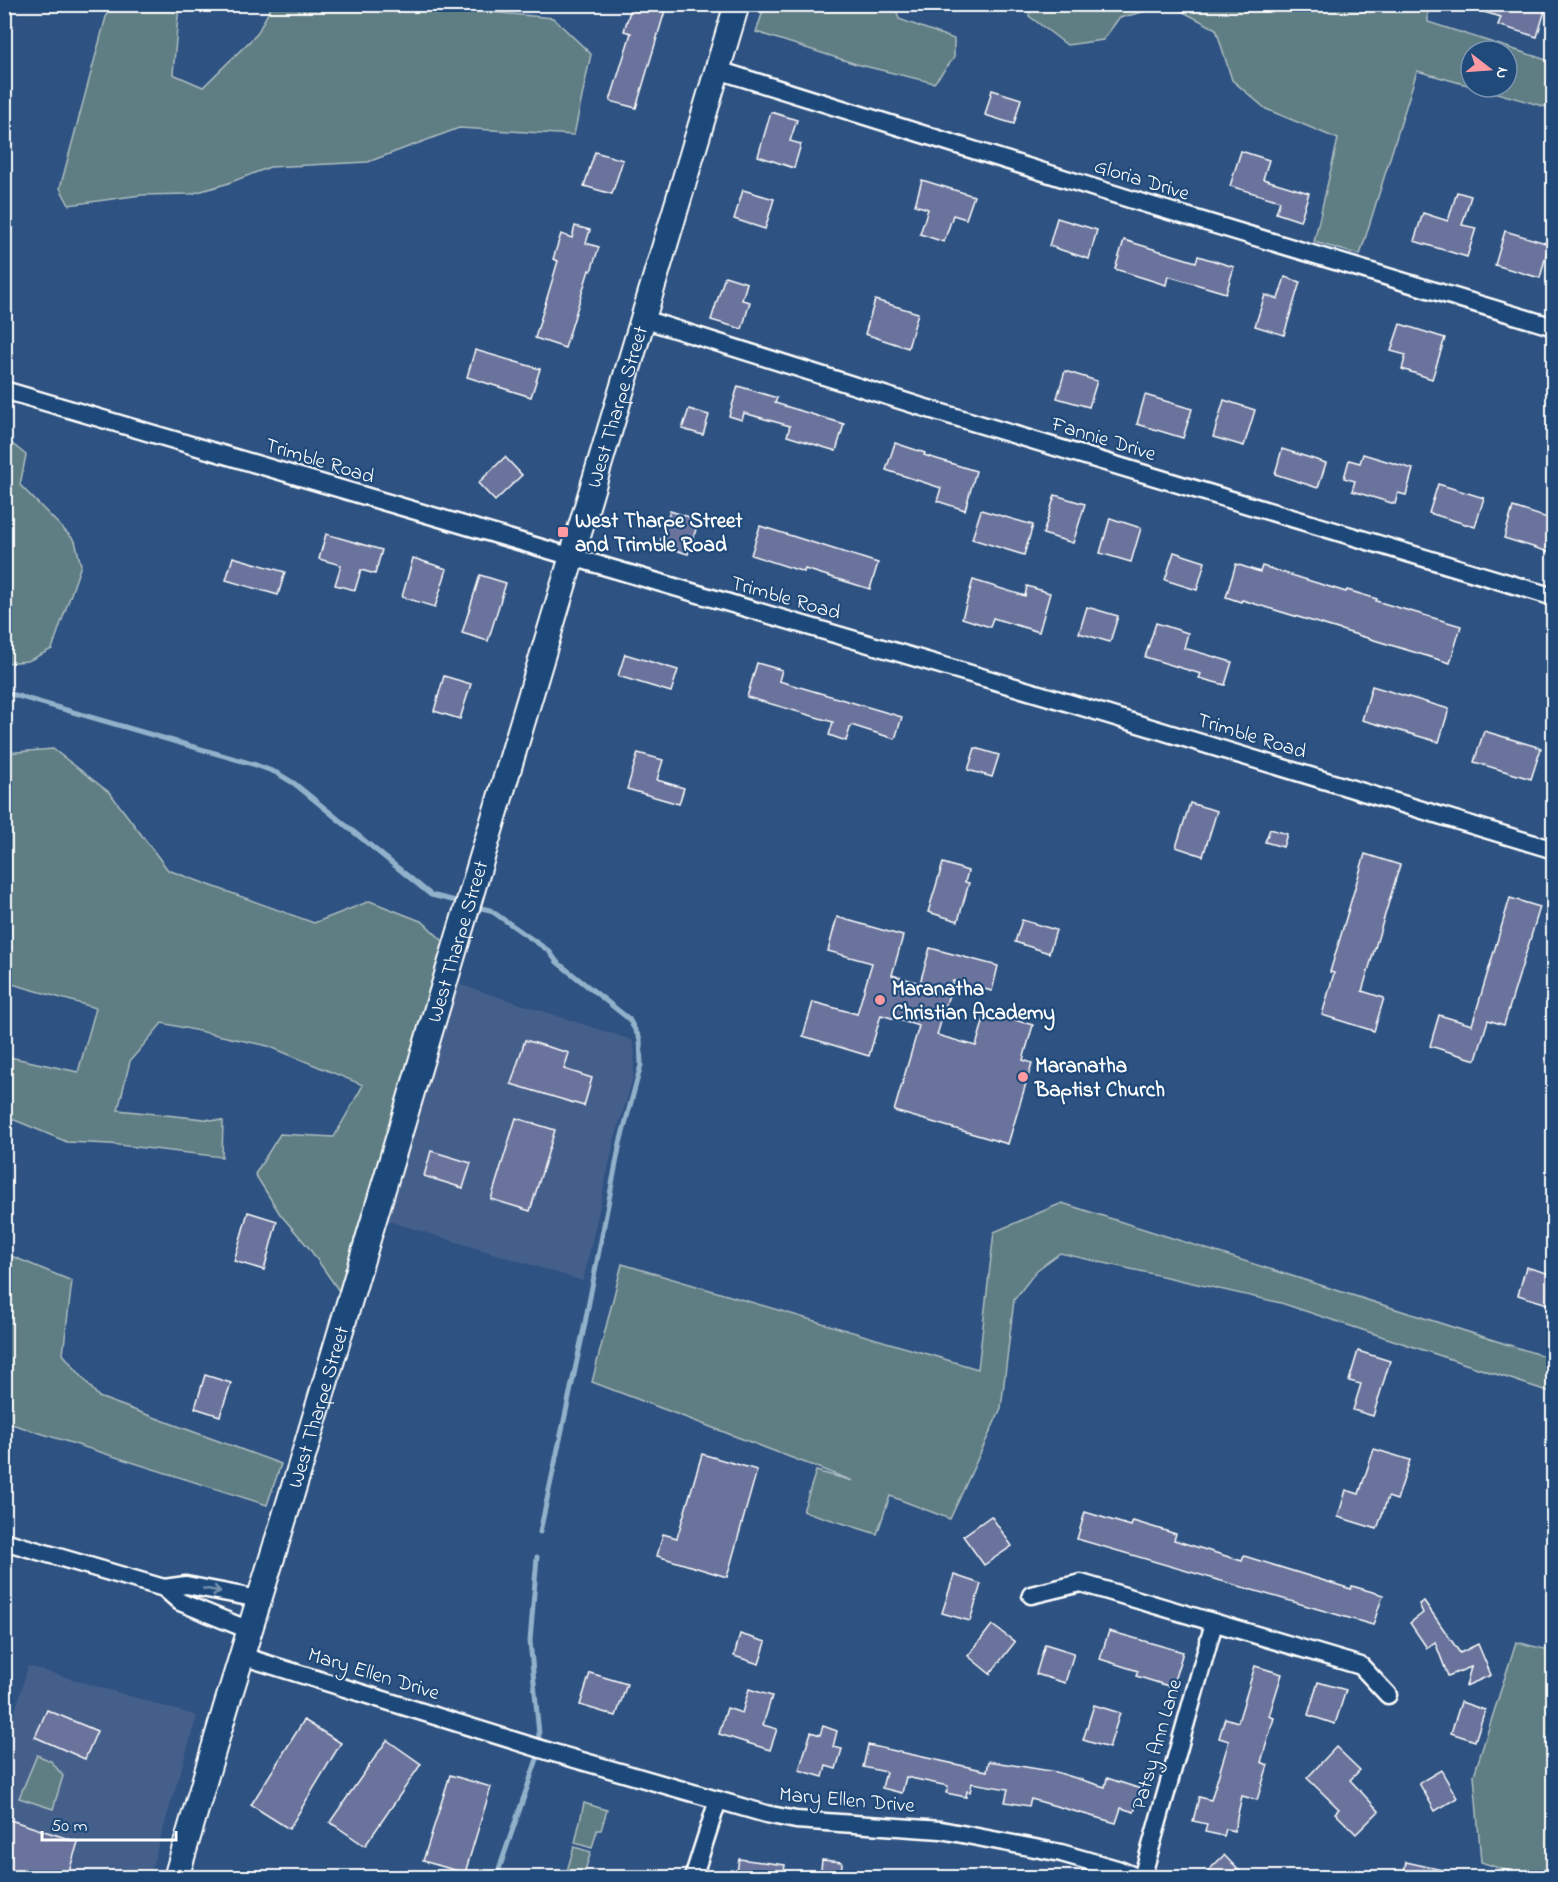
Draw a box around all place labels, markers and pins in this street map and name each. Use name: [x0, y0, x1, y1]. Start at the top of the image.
place label: West Tharpe Street and Trimble Road: [575, 507, 743, 561]
marker: West Tharpe Street and Trimble Road: [556, 525, 570, 539]
place label: Maranatha Christian Academy: [892, 975, 1055, 1031]
marker: Maranatha Christian Academy: [873, 993, 887, 1007]
place label: Maranatha Baptist Church: [1034, 1052, 1165, 1106]
marker: Maranatha Baptist Church: [1016, 1070, 1030, 1084]

